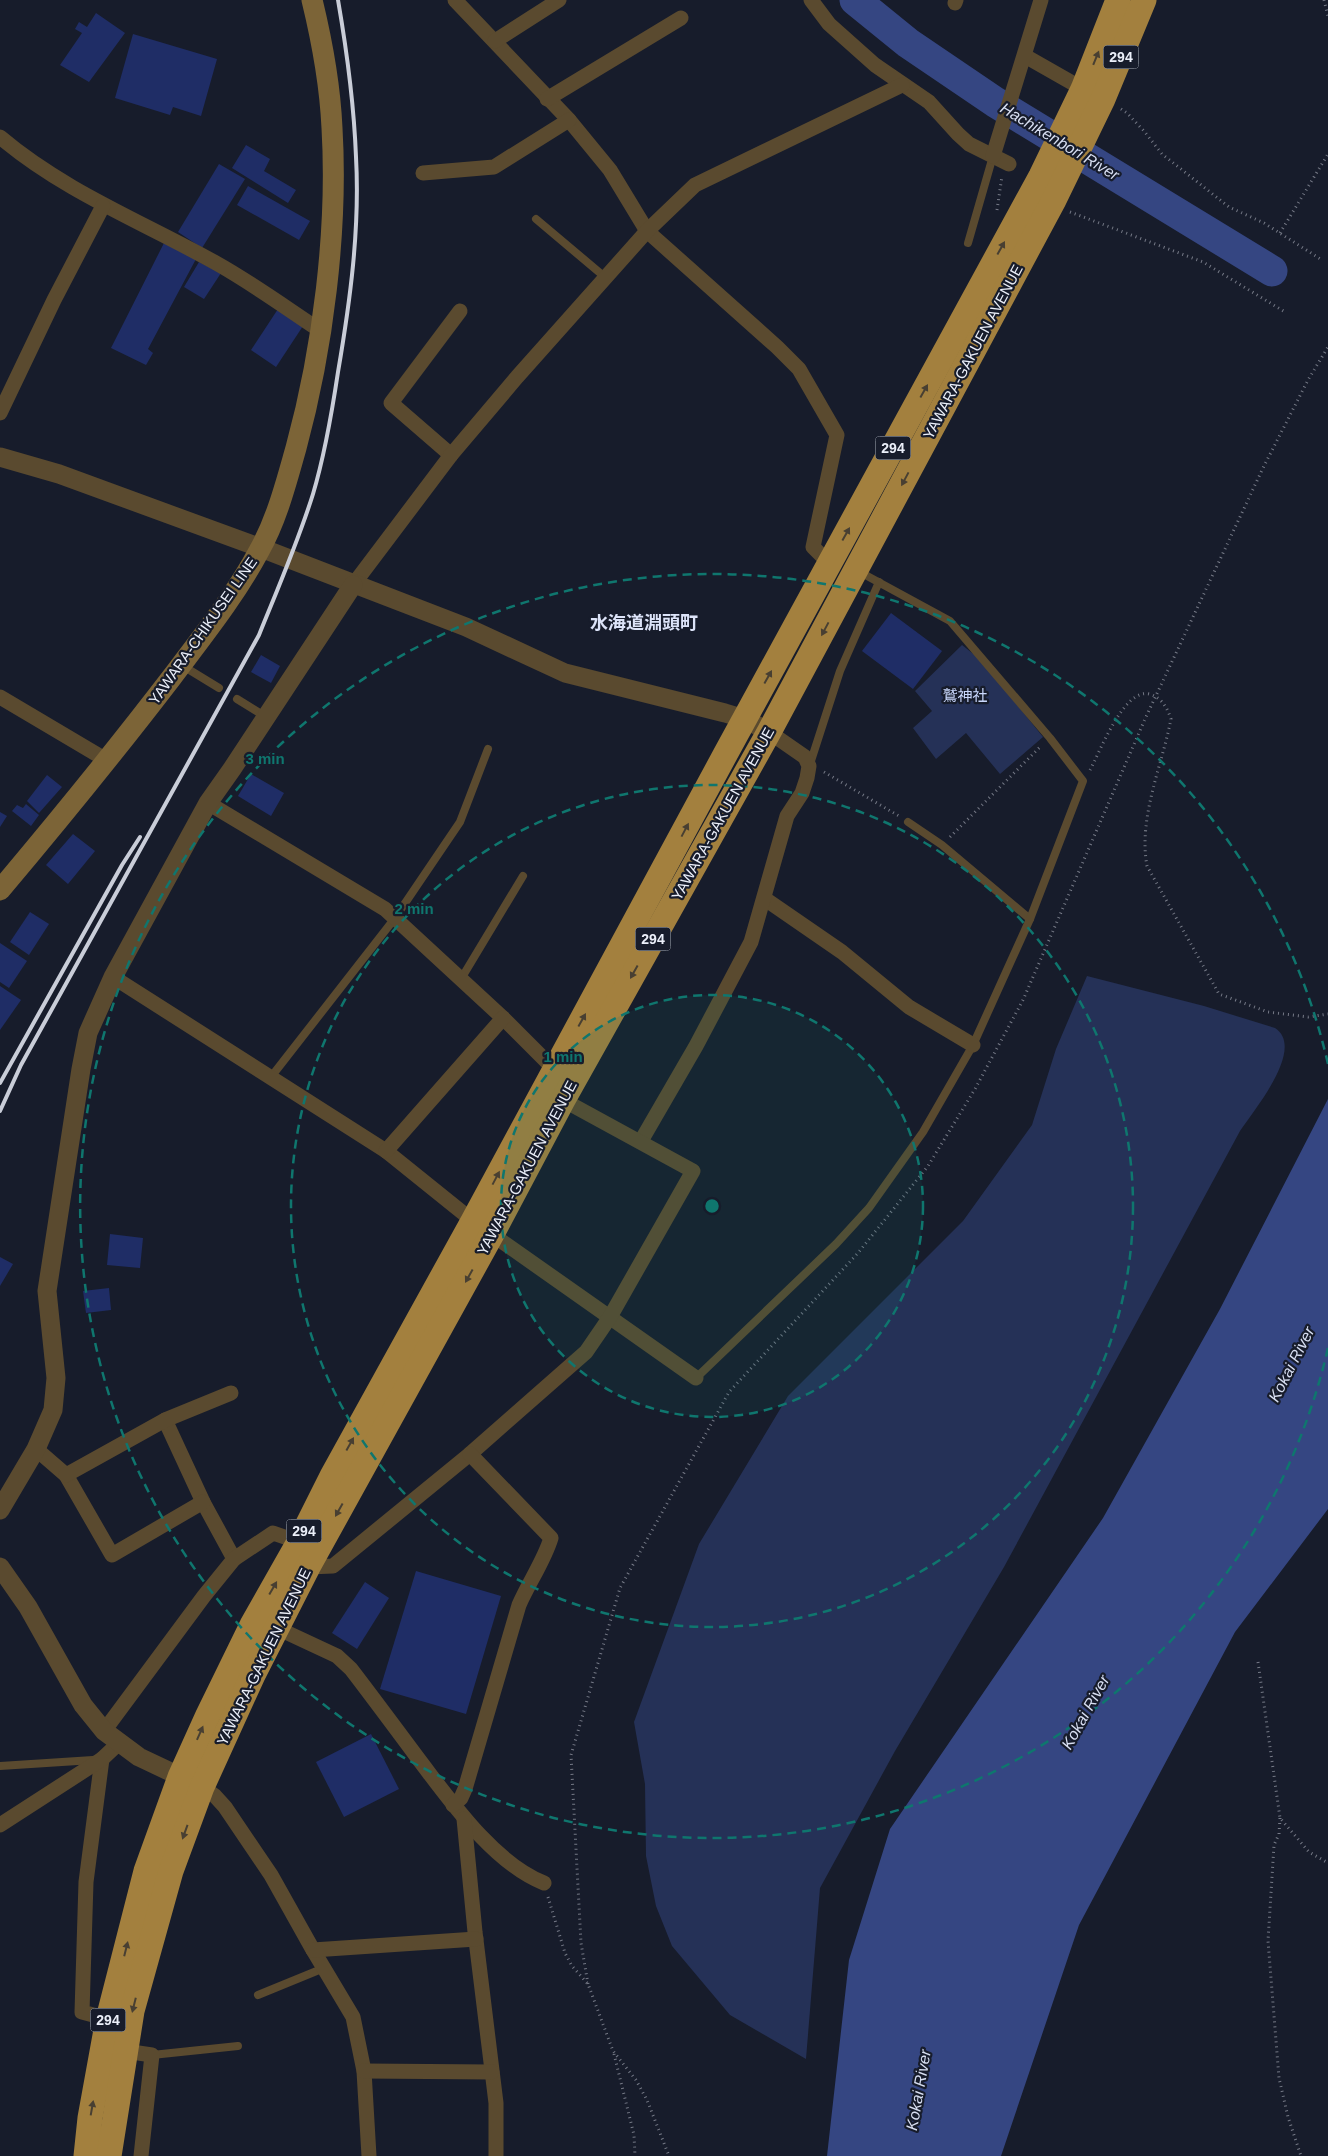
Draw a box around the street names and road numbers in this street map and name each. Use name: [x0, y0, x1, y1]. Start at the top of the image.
road number: 294: [1104, 46, 1138, 68]
street label: YAWARA-GAKUEN AVENUE: [919, 262, 1026, 442]
road number: 294: [876, 436, 910, 459]
street label: YAWARA-CHIKUSEI LINE: [145, 554, 260, 708]
street label: YAWARA-GAKUEN AVENUE: [668, 724, 777, 903]
road number: 294: [636, 928, 670, 951]
street label: YAWARA-GAKUEN AVENUE: [473, 1078, 580, 1258]
road number: 294: [286, 1520, 322, 1542]
street label: YAWARA-GAKUEN AVENUE: [213, 1565, 314, 1748]
road number: 294: [90, 2008, 126, 2032]

